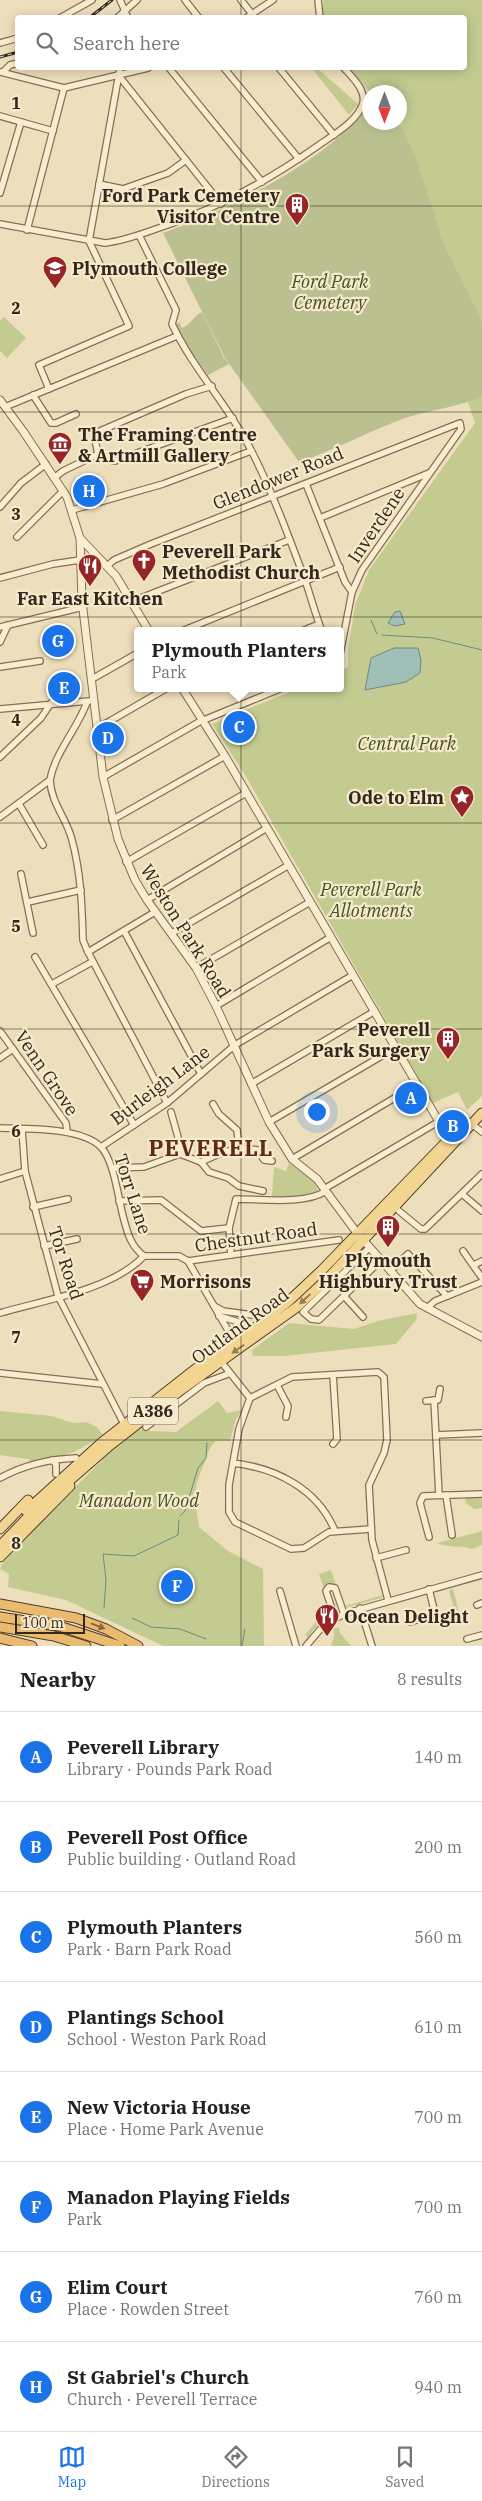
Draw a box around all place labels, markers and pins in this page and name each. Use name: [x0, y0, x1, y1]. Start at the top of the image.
place label: Ford Park Cemetery Visitor Centre: [102, 184, 281, 228]
building icon: Ford Park Cemetery Visitor Centre: [284, 192, 310, 226]
school or university icon: Plymouth College: [42, 255, 68, 289]
place label: Plymouth College: [72, 257, 227, 280]
place label: The Framing Centre & Artmill Gallery: [78, 423, 257, 467]
museum icon: The Framing Centre & Artmill Gallery: [47, 431, 73, 465]
pin: H: [73, 472, 105, 510]
place label: Peverell Park Methodist Church: [162, 540, 321, 584]
church icon: Peverell Park Methodist Church: [131, 548, 157, 582]
restaurant icon: Far East Kitchen: [77, 553, 103, 587]
place label: Far East Kitchen: [17, 587, 163, 610]
pin: G: [42, 622, 74, 660]
pin: E: [48, 669, 80, 707]
pin: C: [223, 708, 255, 746]
pin: D: [92, 719, 124, 757]
place icon: Ode to Elm: [449, 784, 475, 818]
place label: Ode to Elm: [348, 786, 445, 809]
place label: Peverell Park Surgery: [312, 1018, 431, 1062]
building icon: Peverell Park Surgery: [435, 1026, 461, 1060]
pin: A: [395, 1079, 427, 1117]
pin: B: [437, 1107, 469, 1145]
building icon: Plymouth Highbury Trust: [375, 1214, 401, 1248]
place label: Plymouth Highbury Trust: [319, 1249, 458, 1293]
supermarket icon: Morrisons: [129, 1268, 155, 1302]
place label: Morrisons: [160, 1270, 251, 1293]
pin: F: [161, 1567, 193, 1605]
restaurant icon: Ocean Delight: [314, 1603, 340, 1637]
place label: Ocean Delight: [344, 1605, 469, 1628]

